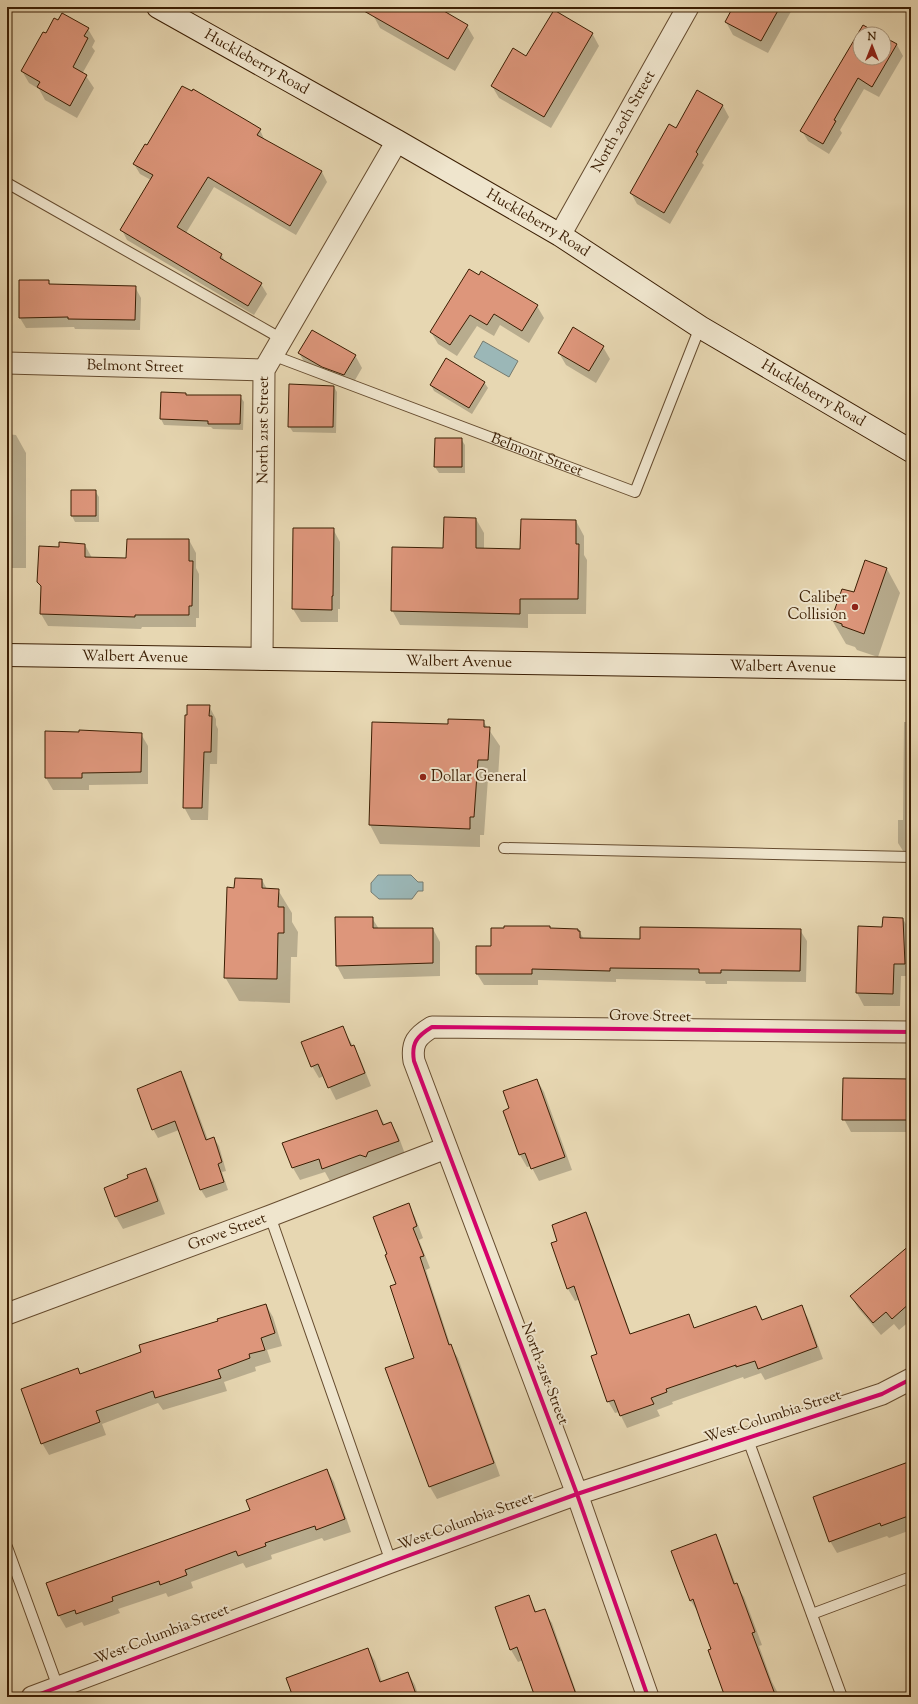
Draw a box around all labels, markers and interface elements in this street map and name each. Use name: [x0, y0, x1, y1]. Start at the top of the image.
street label: Huckleberry Road: [200, 24, 313, 100]
north arrow: [852, 26, 892, 66]
text: N: [867, 29, 877, 45]
street label: North 20th Street: [587, 67, 661, 176]
street label: Huckleberry Road: [482, 184, 594, 262]
street label: Belmont Street: [86, 355, 184, 378]
street label: Huckleberry Road: [757, 355, 870, 433]
street label: North 21st Street: [253, 376, 274, 484]
street label: Belmont Street: [488, 428, 586, 482]
place label: Caliber Collision: [787, 588, 847, 626]
marker: Caliber Collision: [850, 602, 860, 612]
street label: Walbert Avenue: [82, 646, 188, 668]
street label: Walbert Avenue: [406, 651, 512, 673]
street label: Walbert Avenue: [730, 656, 836, 678]
place label: Dollar General: [431, 767, 527, 788]
marker: Dollar General: [418, 772, 428, 782]
street label: Grove Street: [609, 1006, 691, 1028]
street label: Grove Street: [185, 1208, 269, 1256]
street label: North 21st Street: [515, 1320, 573, 1428]
street label: West Columbia Street: [702, 1385, 844, 1449]
street label: West Columbia Street: [395, 1488, 537, 1556]
street label: West Columbia Street: [92, 1600, 232, 1670]

